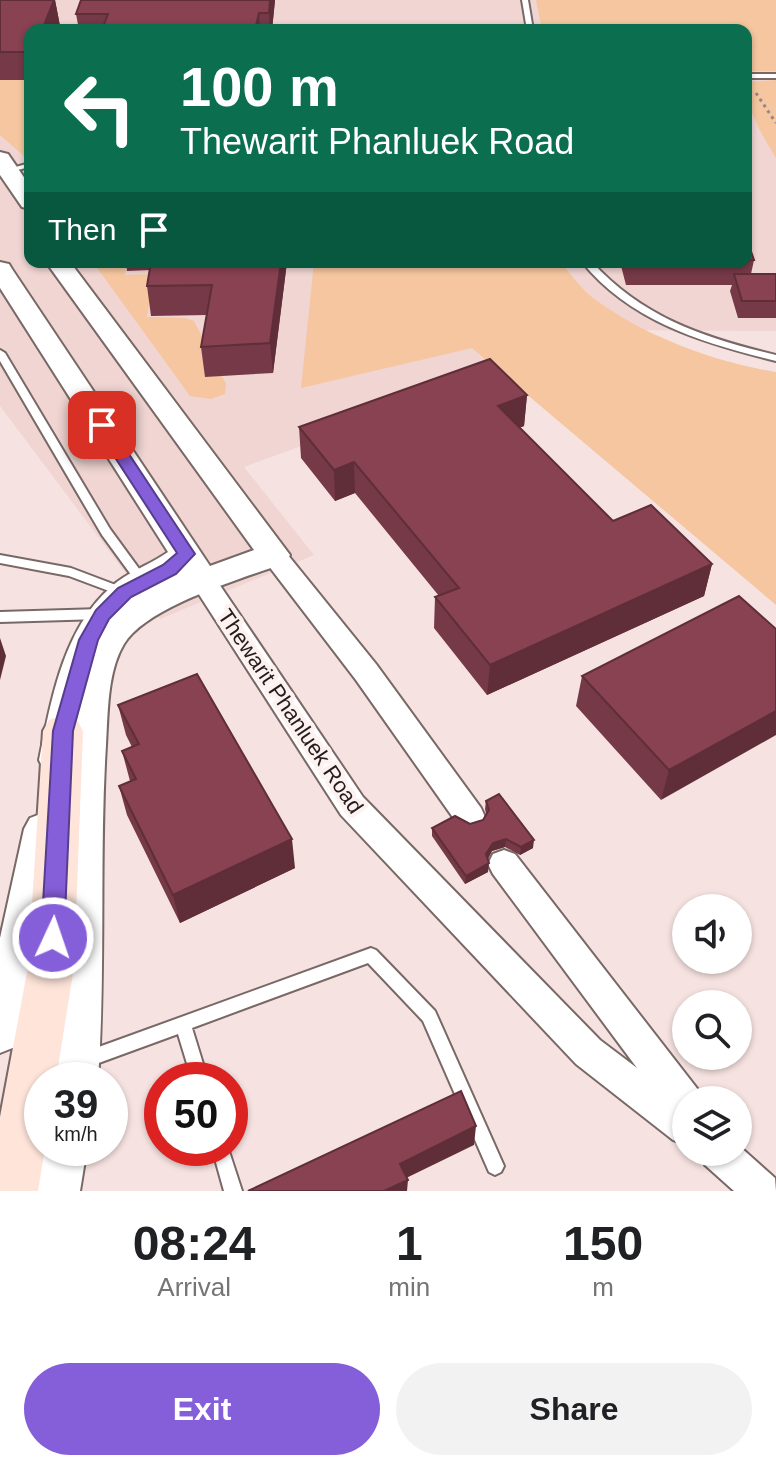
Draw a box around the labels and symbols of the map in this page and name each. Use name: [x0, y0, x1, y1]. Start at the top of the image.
pin: [68, 391, 136, 459]
street label: Thewarit Phanluek Road: [213, 604, 368, 818]
position arrow: [11, 896, 95, 980]
speed limit sign: 50: [144, 1062, 248, 1166]

